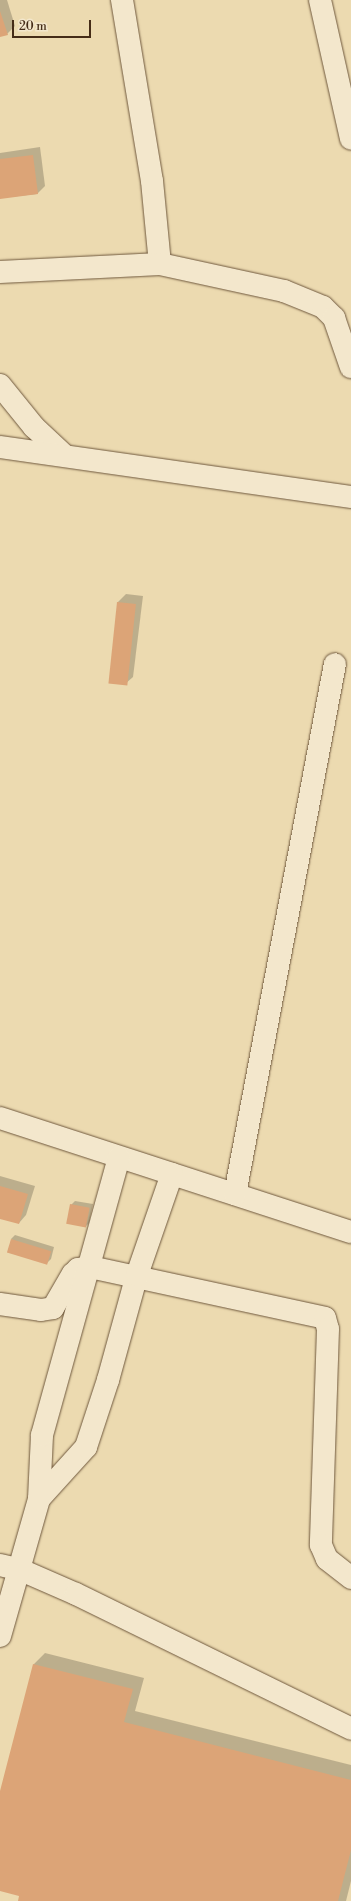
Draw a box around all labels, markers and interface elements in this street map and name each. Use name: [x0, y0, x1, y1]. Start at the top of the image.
scale bar: [14, 12, 93, 38]
text: 20 m: [19, 19, 47, 34]

